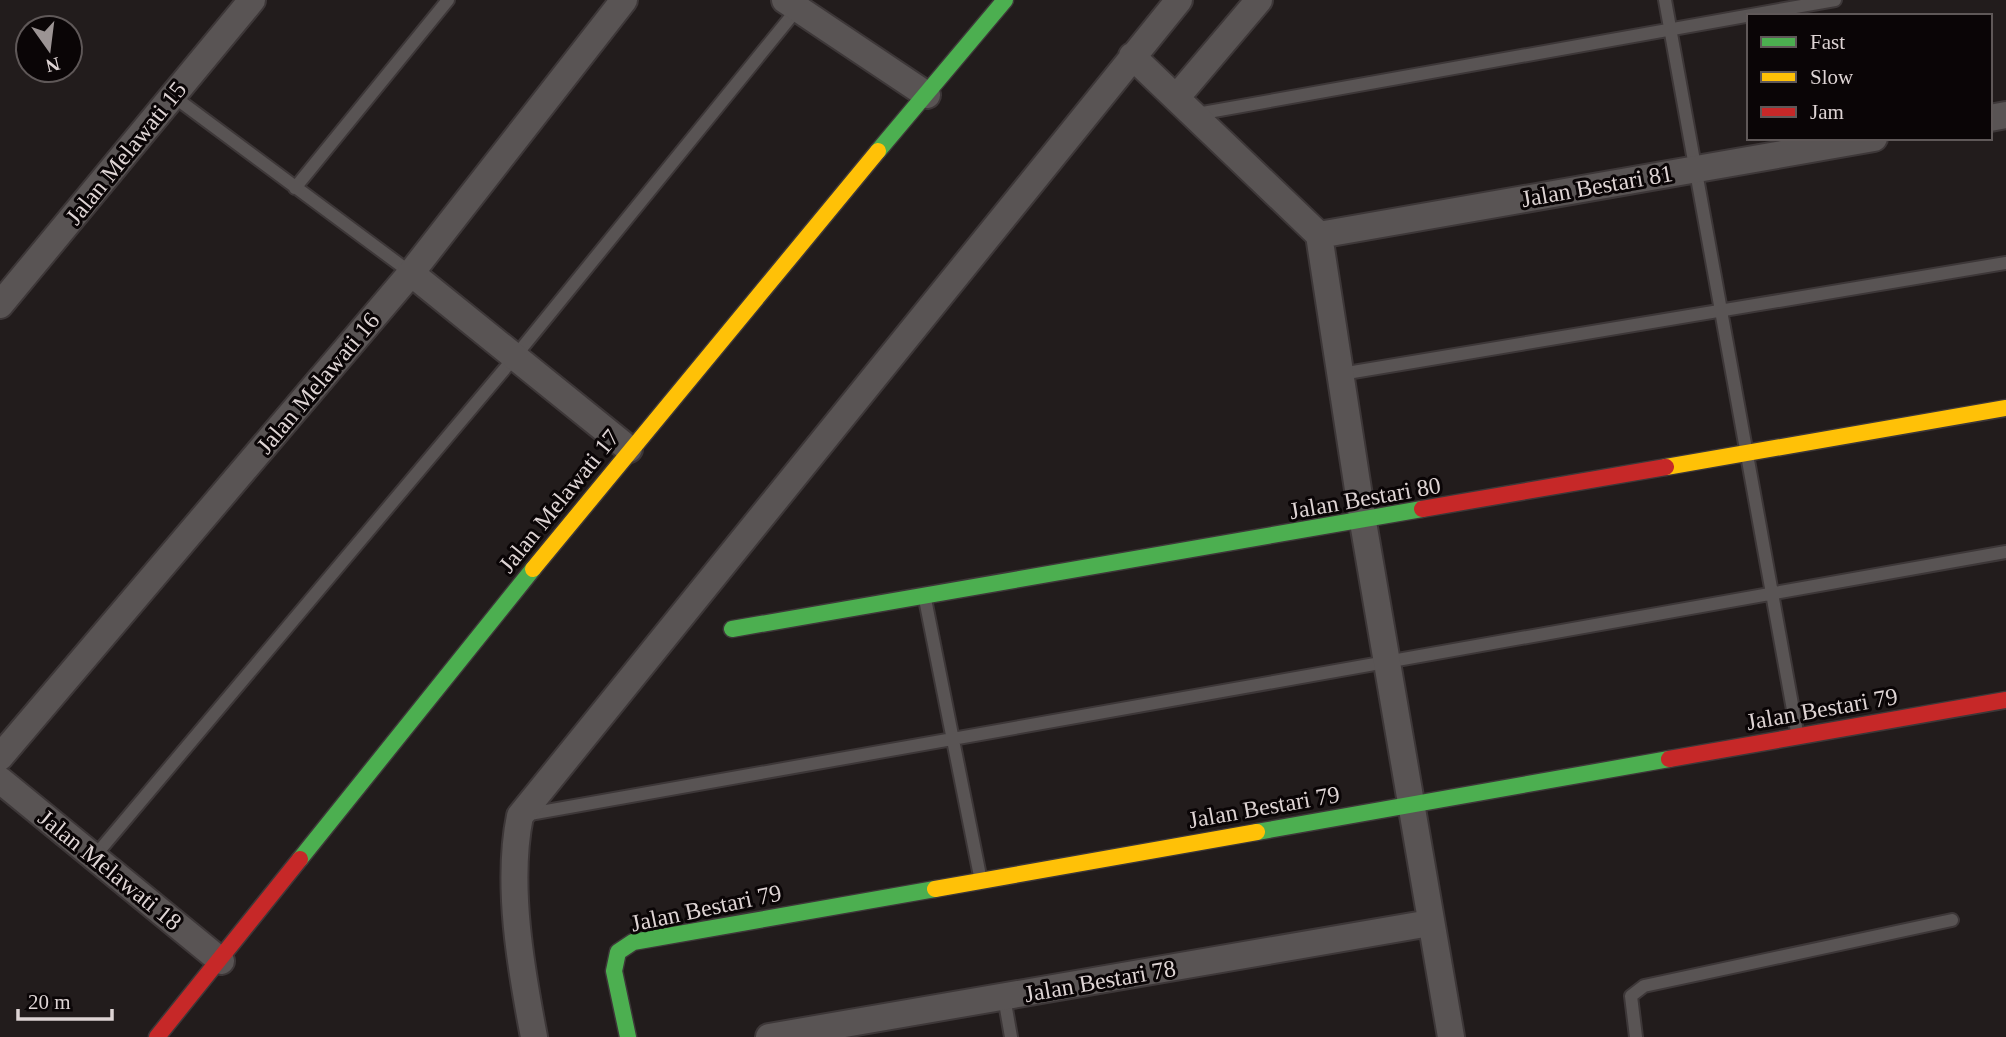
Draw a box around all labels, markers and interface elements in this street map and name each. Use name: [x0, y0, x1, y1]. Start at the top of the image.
north arrow: [14, 14, 84, 84]
legend: [1747, 14, 1992, 140]
text: Fast: [1810, 30, 1845, 54]
text: N: [44, 53, 62, 77]
text: Slow: [1810, 65, 1854, 89]
street label: Jalan Melawati 15: [61, 76, 191, 230]
text: Jam: [1810, 100, 1844, 124]
street label: Jalan Bestari 81: [1519, 160, 1675, 212]
street label: Jalan Melawati 16: [251, 307, 385, 459]
street label: Jalan Melawati 17: [494, 424, 624, 578]
street label: Jalan Bestari 80: [1287, 472, 1443, 524]
street label: Jalan Bestari 79: [1744, 683, 1900, 735]
street label: Jalan Bestari 79: [1186, 781, 1342, 833]
street label: Jalan Melawati 18: [33, 805, 187, 935]
street label: Jalan Bestari 79: [628, 879, 784, 937]
street label: Jalan Bestari 78: [1022, 955, 1178, 1007]
scale bar: [18, 978, 112, 1022]
text: 20 m: [28, 990, 71, 1014]

